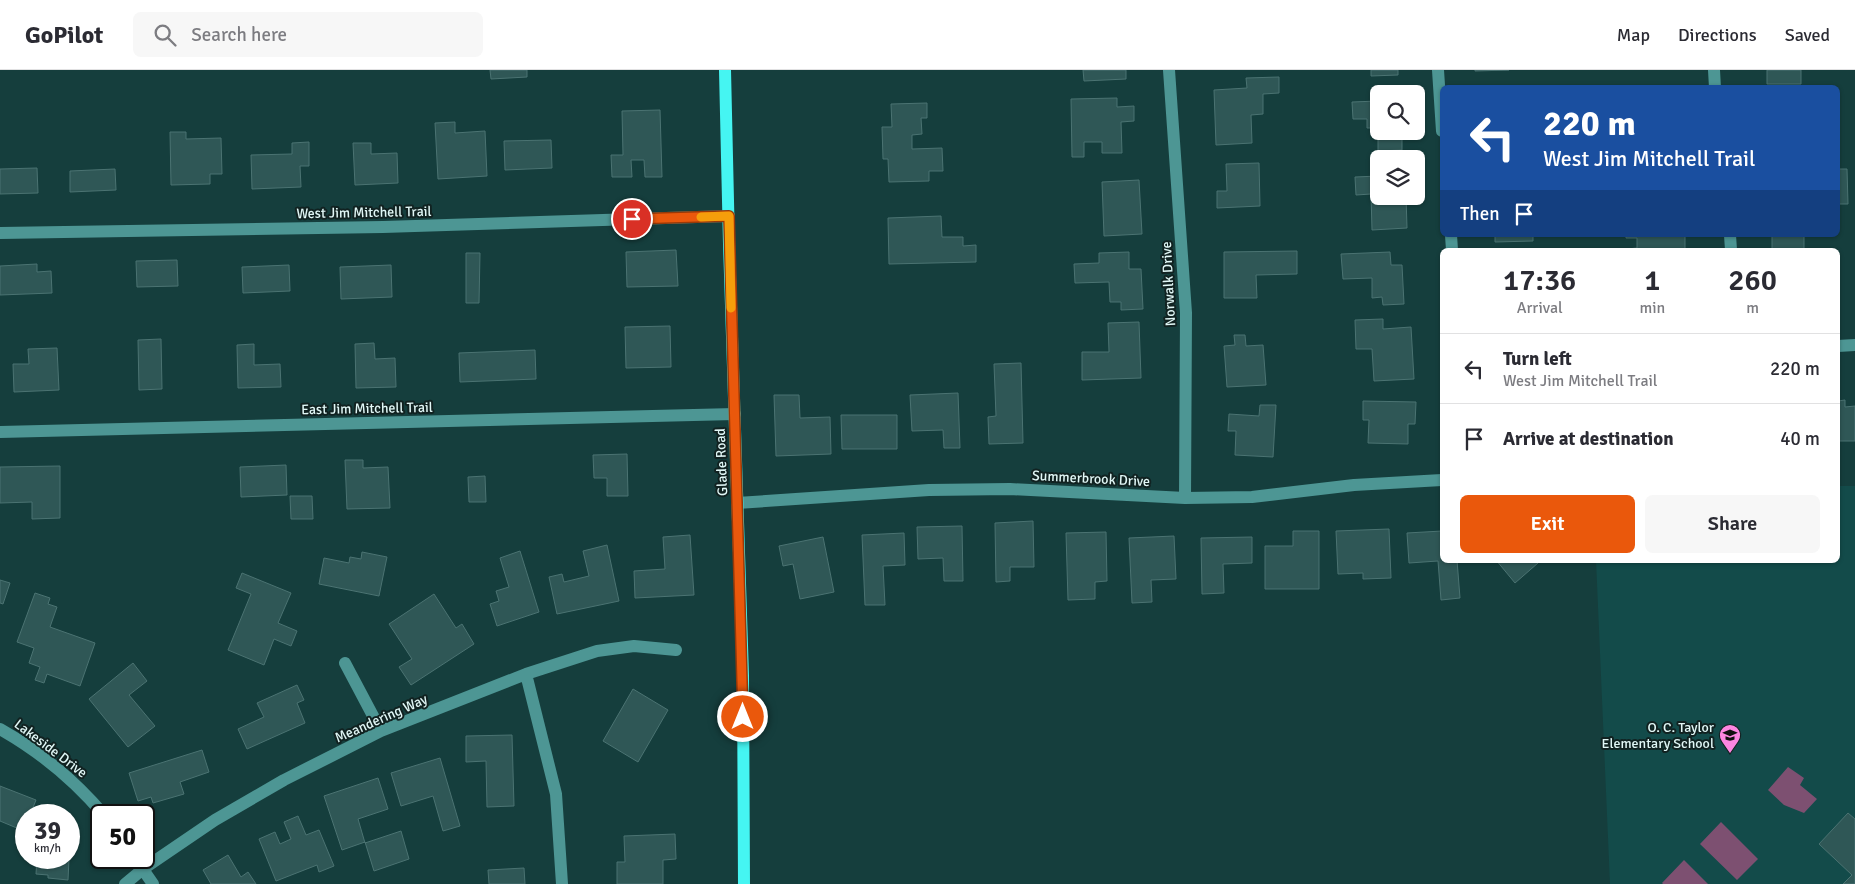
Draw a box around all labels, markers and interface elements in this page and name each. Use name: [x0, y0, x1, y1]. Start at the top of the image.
search box: [133, 12, 483, 57]
text: GoPilot: [25, 20, 103, 50]
icon: search: [151, 21, 179, 49]
text: Search here: [191, 23, 287, 47]
text: Map: [1617, 24, 1650, 46]
text: Directions: [1678, 24, 1757, 46]
text: Saved: [1785, 24, 1830, 46]
map controls: [1370, 85, 1425, 205]
button: search: [1370, 85, 1425, 140]
text: 220 m: [1543, 102, 1636, 145]
icon: left: [1460, 105, 1525, 170]
text: West Jim Mitchell Trail: [1543, 145, 1756, 172]
button: layers: [1370, 150, 1425, 205]
pin: [611, 198, 653, 240]
icon: arrive: [1510, 200, 1538, 228]
text: Then: [1460, 202, 1500, 226]
street label: West Jim Mitchell Trail: [296, 203, 432, 222]
icon: arrive: [618, 205, 646, 233]
street label: Norwalk Drive: [1158, 241, 1179, 327]
text: 17:36: [1503, 262, 1576, 299]
text: 1: [1644, 262, 1660, 299]
text: 260: [1728, 262, 1777, 299]
text: Arrival: [1517, 298, 1563, 318]
text: min: [1639, 298, 1665, 318]
text: m: [1746, 298, 1759, 318]
text: Turn left: [1503, 347, 1572, 371]
icon: left: [1460, 355, 1488, 383]
text: 220 m: [1770, 357, 1820, 381]
text: West Jim Mitchell Trail: [1503, 371, 1658, 391]
street label: East Jim Mitchell Trail: [301, 399, 433, 418]
icon: arrive: [1460, 425, 1488, 453]
text: Arrive at destination: [1503, 427, 1674, 451]
text: 40 m: [1780, 427, 1820, 451]
street label: Glade Road: [712, 428, 731, 496]
street label: Summerbrook Drive: [1032, 467, 1150, 490]
button: Exit: [1460, 495, 1635, 553]
button: Share: [1645, 495, 1820, 553]
street label: Meandering Way: [332, 690, 431, 746]
position arrow: [716, 690, 768, 742]
street label: Lakeside Drive: [11, 715, 90, 781]
place label: O. C. Taylor Elementary School: [1601, 719, 1715, 752]
school or university icon: O. C. Taylor Elementary School: [1718, 723, 1742, 754]
speed limit sign: 50: [90, 804, 155, 869]
text: 39: [34, 815, 61, 846]
text: km/h: [34, 841, 61, 856]

